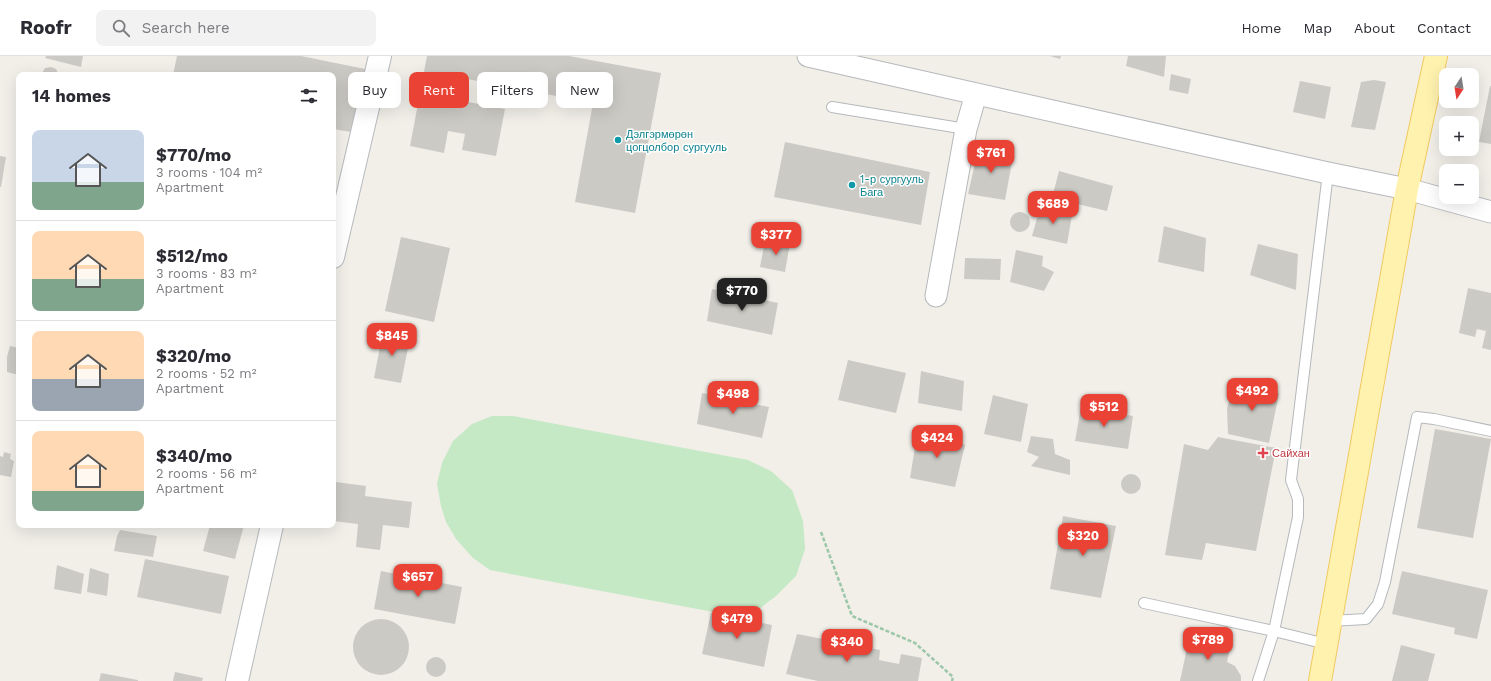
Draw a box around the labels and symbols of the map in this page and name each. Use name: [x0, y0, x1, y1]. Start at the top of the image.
north arrow: [1439, 68, 1479, 108]
place label: Дэлгэрмөрөн цогцолбор сургууль: [626, 128, 727, 154]
marker: Дэлгэрмөрөн цогцолбор сургууль: [613, 135, 623, 145]
pin: $761: [967, 140, 1015, 174]
place label: 1-р сургууль Бага: [860, 173, 924, 199]
marker: 1-р сургууль Бага: [847, 180, 857, 190]
pin: $689: [1029, 191, 1077, 225]
pin: $377: [752, 222, 800, 256]
pin: $770: [718, 278, 766, 312]
pin: $845: [368, 323, 416, 357]
pin: $492: [1228, 378, 1276, 412]
pin: $498: [709, 381, 757, 415]
pin: $512: [1080, 394, 1128, 428]
pin: $424: [913, 425, 961, 459]
marker: Сайхан: [1257, 447, 1269, 459]
place label: Сайхан: [1272, 447, 1310, 460]
pin: $320: [1059, 523, 1107, 557]
pin: $657: [394, 564, 442, 598]
pin: $479: [713, 606, 761, 640]
pin: $789: [1184, 627, 1232, 661]
pin: $340: [823, 629, 871, 663]

